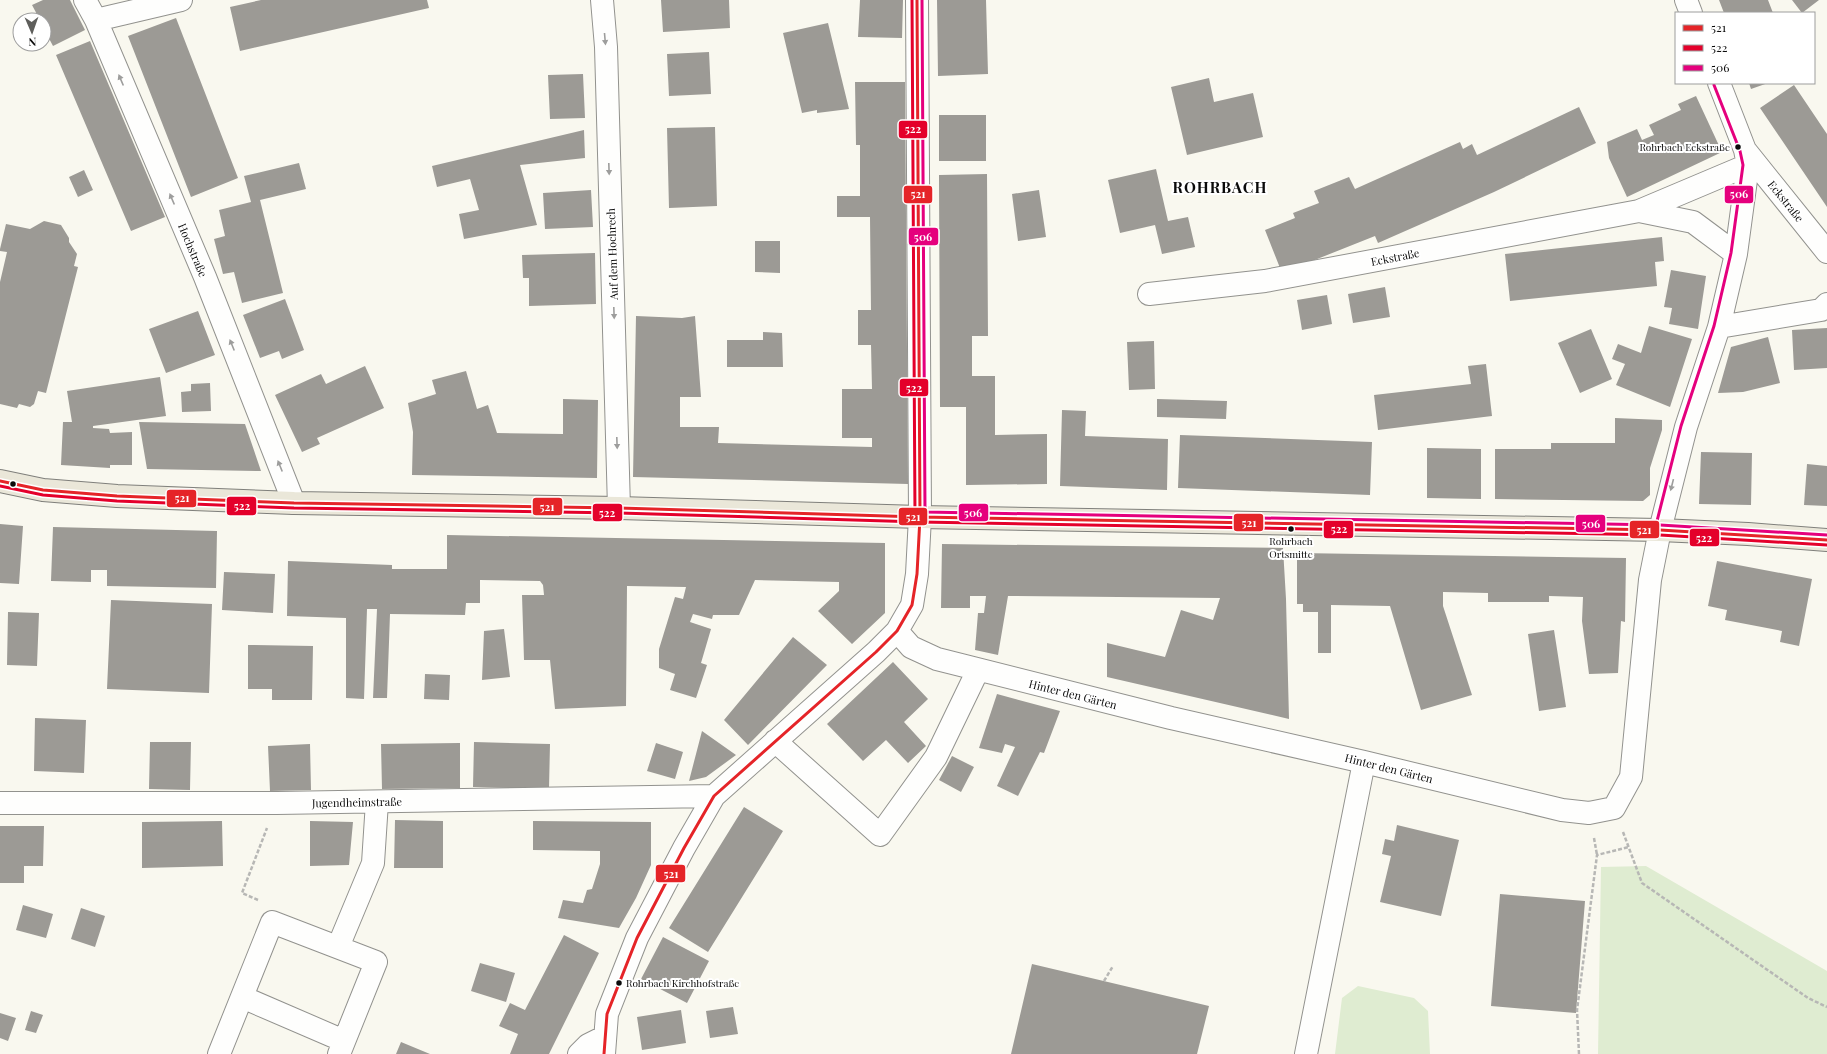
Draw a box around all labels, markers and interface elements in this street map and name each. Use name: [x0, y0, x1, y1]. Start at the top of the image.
north arrow: [12, 12, 52, 52]
legend: [1675, 12, 1815, 84]
text: 521: [1711, 19, 1727, 35]
one-way arrow: [602, 33, 608, 45]
text: N: [28, 35, 37, 50]
text: 522: [1711, 39, 1728, 55]
text: 506: [1711, 59, 1729, 75]
one-way arrow: [118, 73, 124, 85]
line badge: 522: [898, 120, 928, 139]
text: 522: [905, 121, 922, 136]
place label: Rohrbach Eckstraße: [1639, 140, 1730, 154]
marker: Rohrbach Eckstraße: [1733, 142, 1743, 152]
one-way arrow: [606, 163, 613, 175]
district label: ROHRBACH: [1173, 177, 1267, 197]
street label: Eckstraße: [1765, 177, 1808, 225]
line badge: 521: [903, 185, 933, 204]
line badge: 506: [1724, 185, 1754, 204]
text: 521: [910, 186, 926, 201]
text: 506: [1730, 186, 1748, 201]
one-way arrow: [169, 194, 175, 205]
street label: Auf dem Hochrech: [603, 207, 621, 301]
street label: Hochstraße: [175, 221, 211, 280]
line badge: 506: [908, 227, 939, 246]
text: 506: [914, 229, 932, 244]
street label: Eckstraße: [1369, 245, 1421, 269]
one-way arrow: [610, 307, 617, 319]
one-way arrow: [229, 340, 235, 351]
line badge: 522: [899, 378, 929, 397]
text: 522: [906, 380, 923, 395]
one-way arrow: [614, 437, 621, 449]
one-way arrow: [276, 460, 282, 472]
unlabelled marker: [8, 479, 18, 489]
one-way arrow: [1669, 479, 1675, 491]
line badge: 521: [166, 489, 197, 508]
text: 521: [174, 490, 190, 505]
line badge: 522: [226, 496, 257, 516]
line badge: 521: [532, 497, 563, 516]
text: 522: [234, 498, 251, 513]
text: 521: [539, 499, 555, 514]
line badge: 522: [592, 503, 623, 522]
line badge: 506: [958, 503, 989, 522]
text: 522: [599, 505, 616, 520]
text: 506: [964, 505, 982, 520]
line badge: 521: [898, 507, 928, 526]
text: 521: [905, 509, 921, 524]
line badge: 521: [1233, 513, 1264, 532]
line badge: 506: [1575, 514, 1606, 533]
text: 521: [1241, 515, 1257, 530]
text: 506: [1582, 516, 1600, 531]
line badge: 522: [1323, 520, 1354, 539]
line badge: 521: [1629, 520, 1660, 539]
text: 522: [1331, 521, 1348, 536]
text: 521: [1636, 522, 1652, 537]
marker: Rohrbach Ortsmitte: [1286, 524, 1296, 534]
line badge: 522: [1689, 528, 1720, 547]
text: 522: [1696, 530, 1713, 545]
place label: Rohrbach Ortsmitte: [1269, 534, 1313, 561]
street label: Hinter den Gärten: [1027, 676, 1119, 712]
street label: Hinter den Gärten: [1343, 750, 1435, 786]
street label: Jugendheimstraße: [311, 794, 403, 810]
line badge: 521: [655, 864, 686, 883]
text: 521: [663, 866, 679, 881]
place label: Rohrbach Kirchhofstraße: [626, 976, 739, 990]
marker: Rohrbach Kirchhofstraße: [614, 978, 624, 988]

